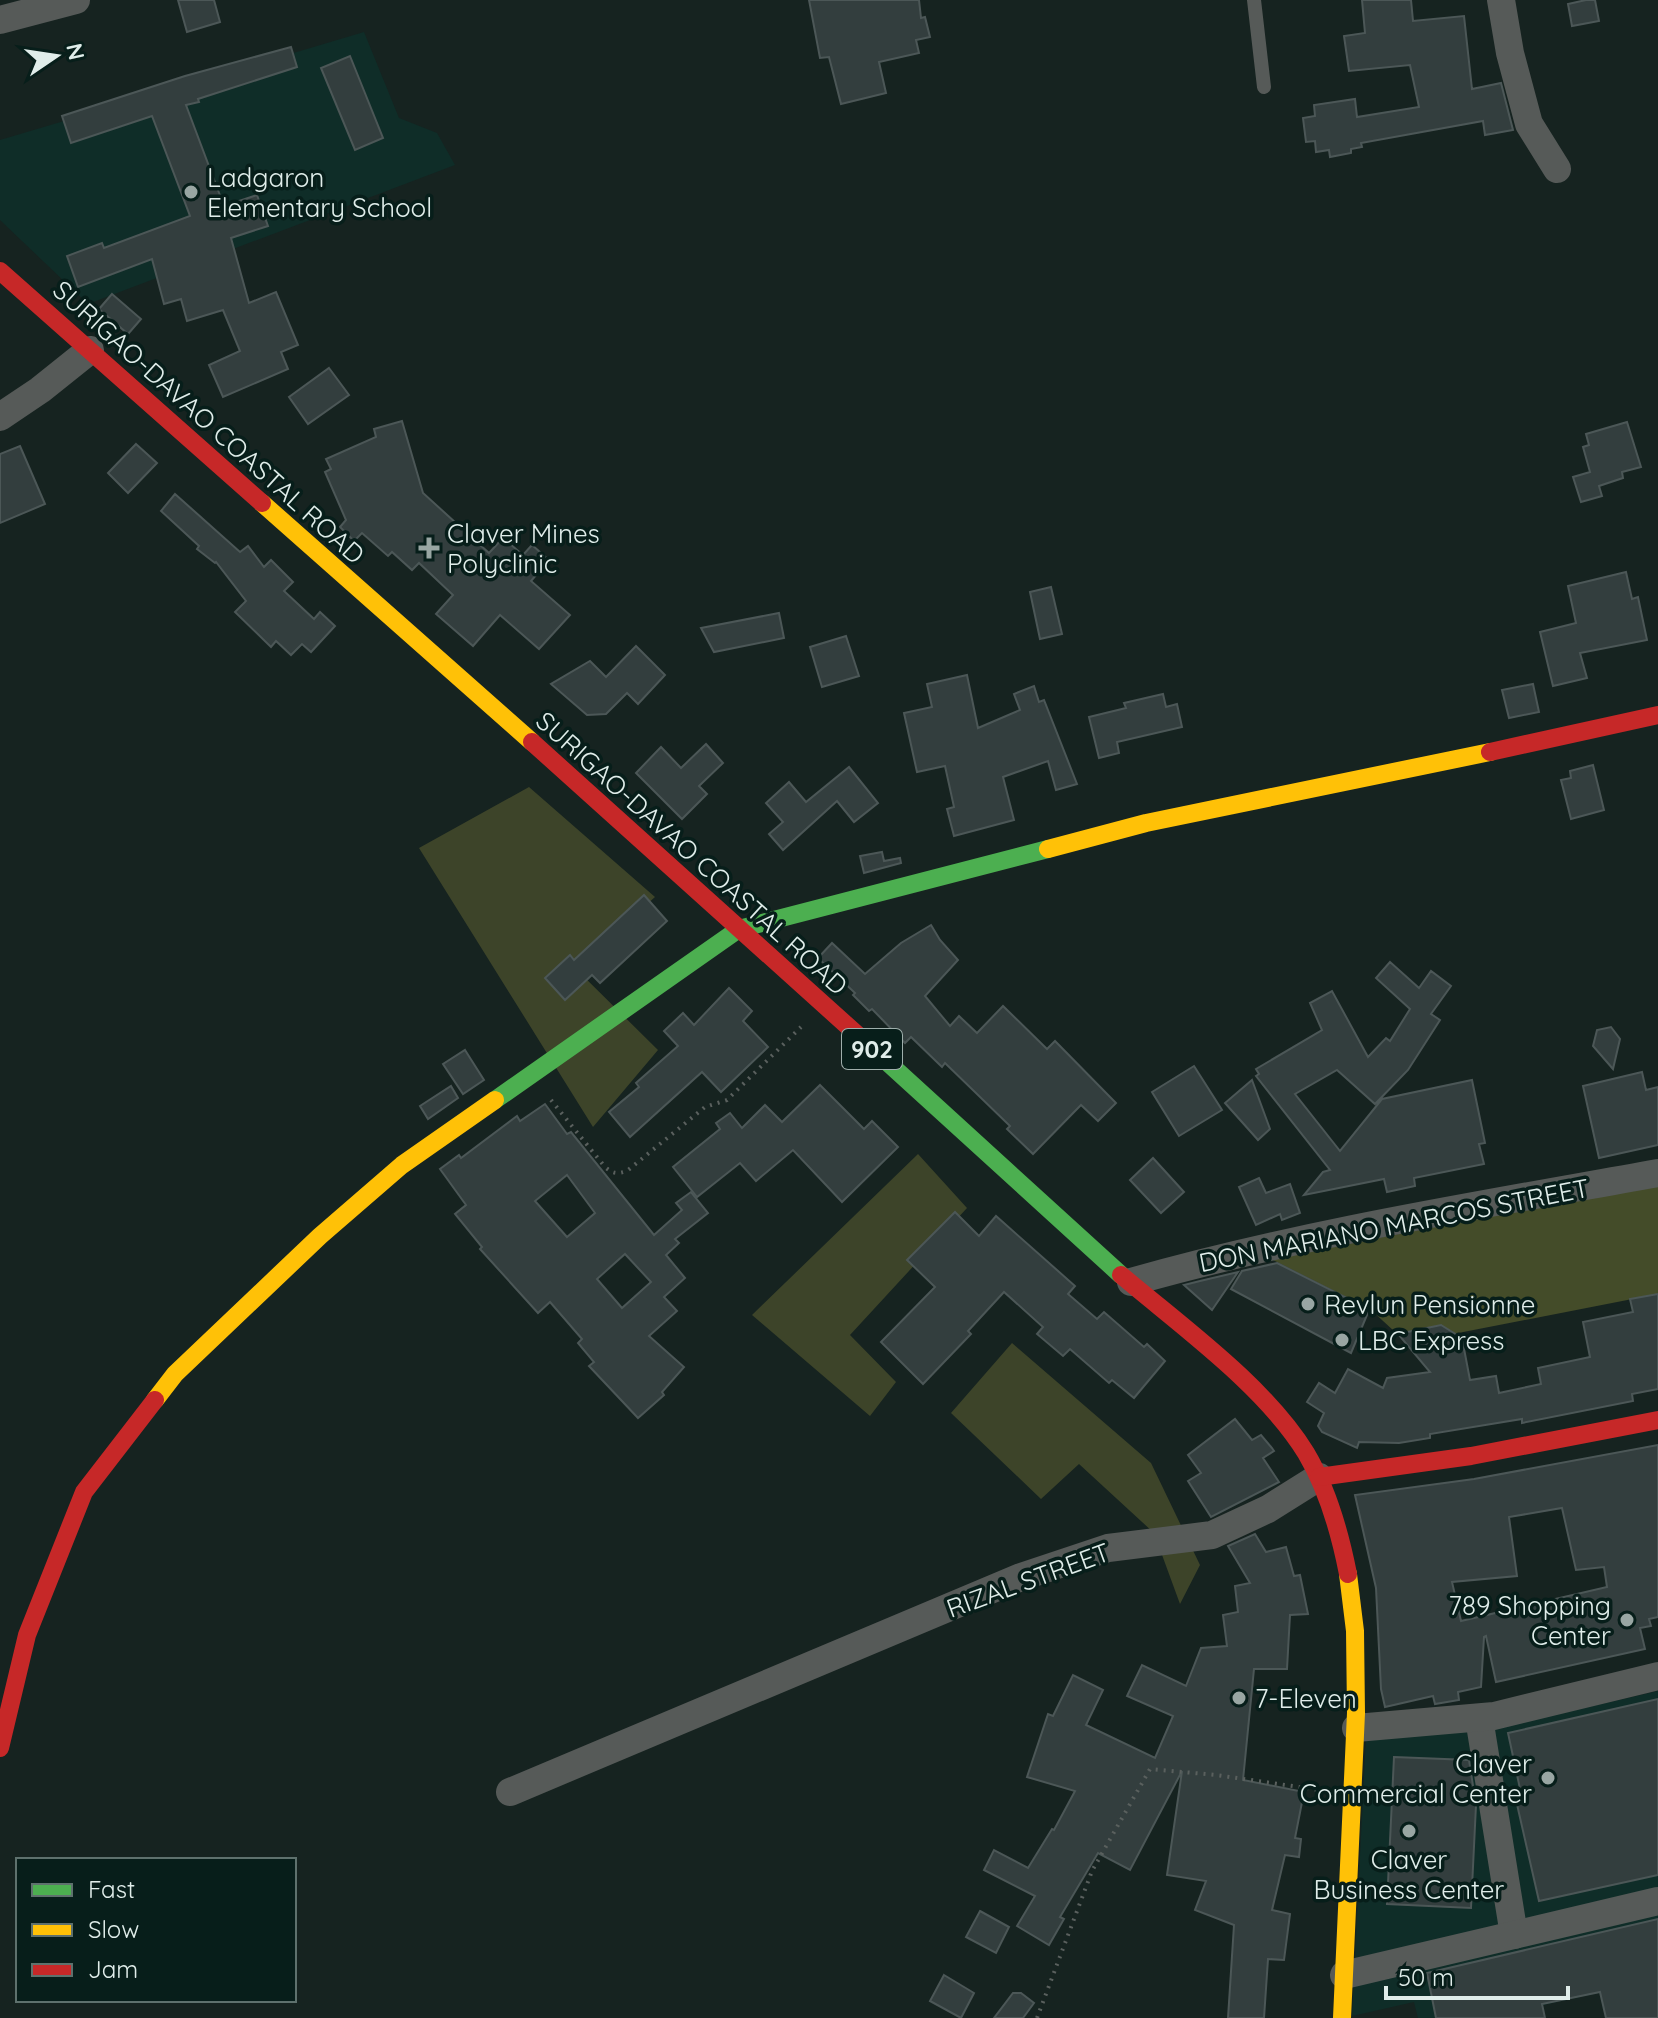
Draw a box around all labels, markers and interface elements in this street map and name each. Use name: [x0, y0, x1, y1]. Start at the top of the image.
north arrow: [16, 16, 96, 96]
text: N: [60, 40, 91, 63]
place label: Ladgaron Elementary School: [207, 161, 432, 224]
marker: Ladgaron Elementary School: [182, 183, 200, 201]
street label: SURIGAO-DAVAO COASTAL ROAD: [46, 273, 372, 571]
place label: Claver Mines Polyclinic: [447, 517, 600, 580]
marker: Claver Mines Polyclinic: [418, 537, 440, 559]
street label: SURIGAO-DAVAO COASTAL ROAD: [529, 704, 855, 1002]
road number: 902: [842, 1029, 902, 1069]
street label: DON MARIANO MARCOS STREET: [1196, 1171, 1592, 1279]
place label: Revlun Pensionne: [1324, 1288, 1536, 1321]
marker: Revlun Pensionne: [1299, 1295, 1317, 1313]
place label: LBC Express: [1358, 1324, 1504, 1357]
marker: LBC Express: [1333, 1331, 1351, 1349]
street label: RIZAL STREET: [942, 1535, 1114, 1625]
place label: 789 Shopping Center: [1449, 1589, 1611, 1652]
marker: 789 Shopping Center: [1618, 1611, 1636, 1629]
place label: 7-Eleven: [1255, 1682, 1357, 1715]
marker: 7-Eleven: [1230, 1689, 1248, 1707]
place label: Claver Commercial Center: [1300, 1747, 1532, 1810]
marker: Claver Commercial Center: [1539, 1769, 1557, 1787]
marker: Claver Business Center: [1400, 1822, 1418, 1840]
place label: Claver Business Center: [1314, 1843, 1504, 1906]
legend: [16, 1858, 296, 2002]
text: Fast: [88, 1874, 135, 1904]
text: Slow: [88, 1914, 139, 1944]
scale bar: [1386, 1950, 1568, 2000]
text: Jam: [88, 1954, 138, 1984]
text: 50 m: [1398, 1962, 1454, 1992]

